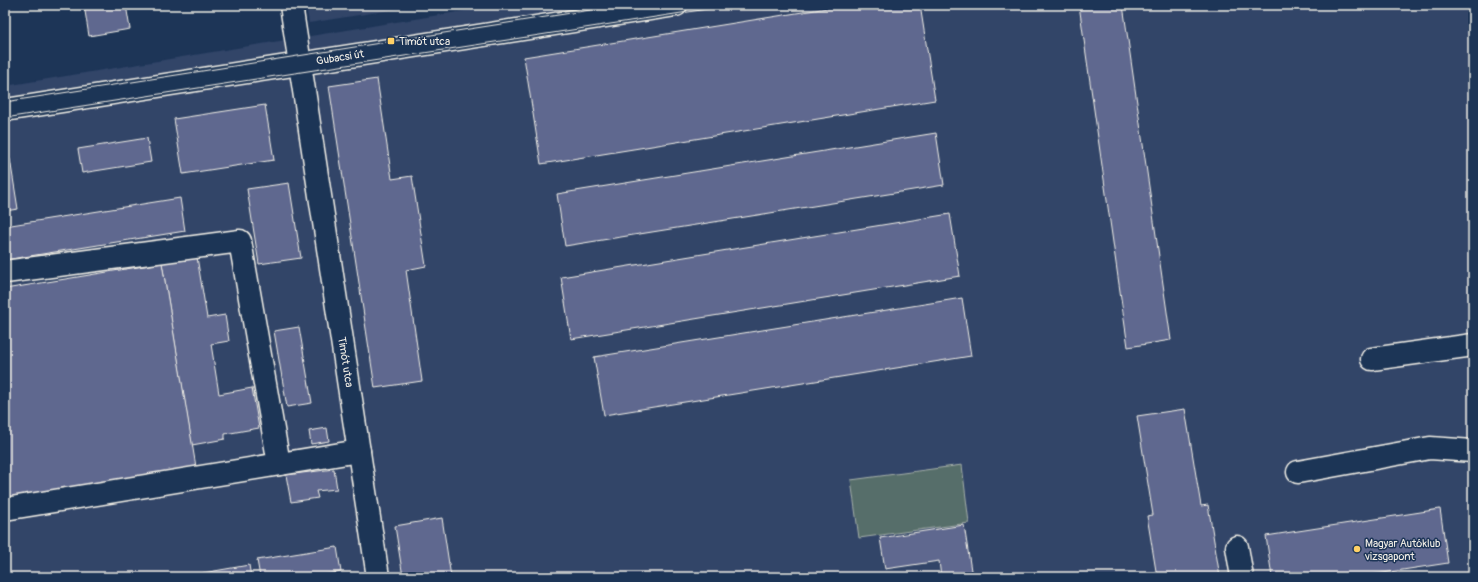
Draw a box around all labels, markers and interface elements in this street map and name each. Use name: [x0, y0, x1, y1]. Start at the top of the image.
place label: Timót utca: [399, 35, 450, 48]
marker: Timót utca: [386, 36, 396, 46]
street label: Gubacsi út: [315, 47, 366, 68]
street label: Timót utca: [335, 336, 356, 388]
place label: Magyar Autóklub vizsgapont: [1364, 537, 1441, 563]
marker: Magyar Autóklub vizsgapont: [1352, 544, 1362, 554]

